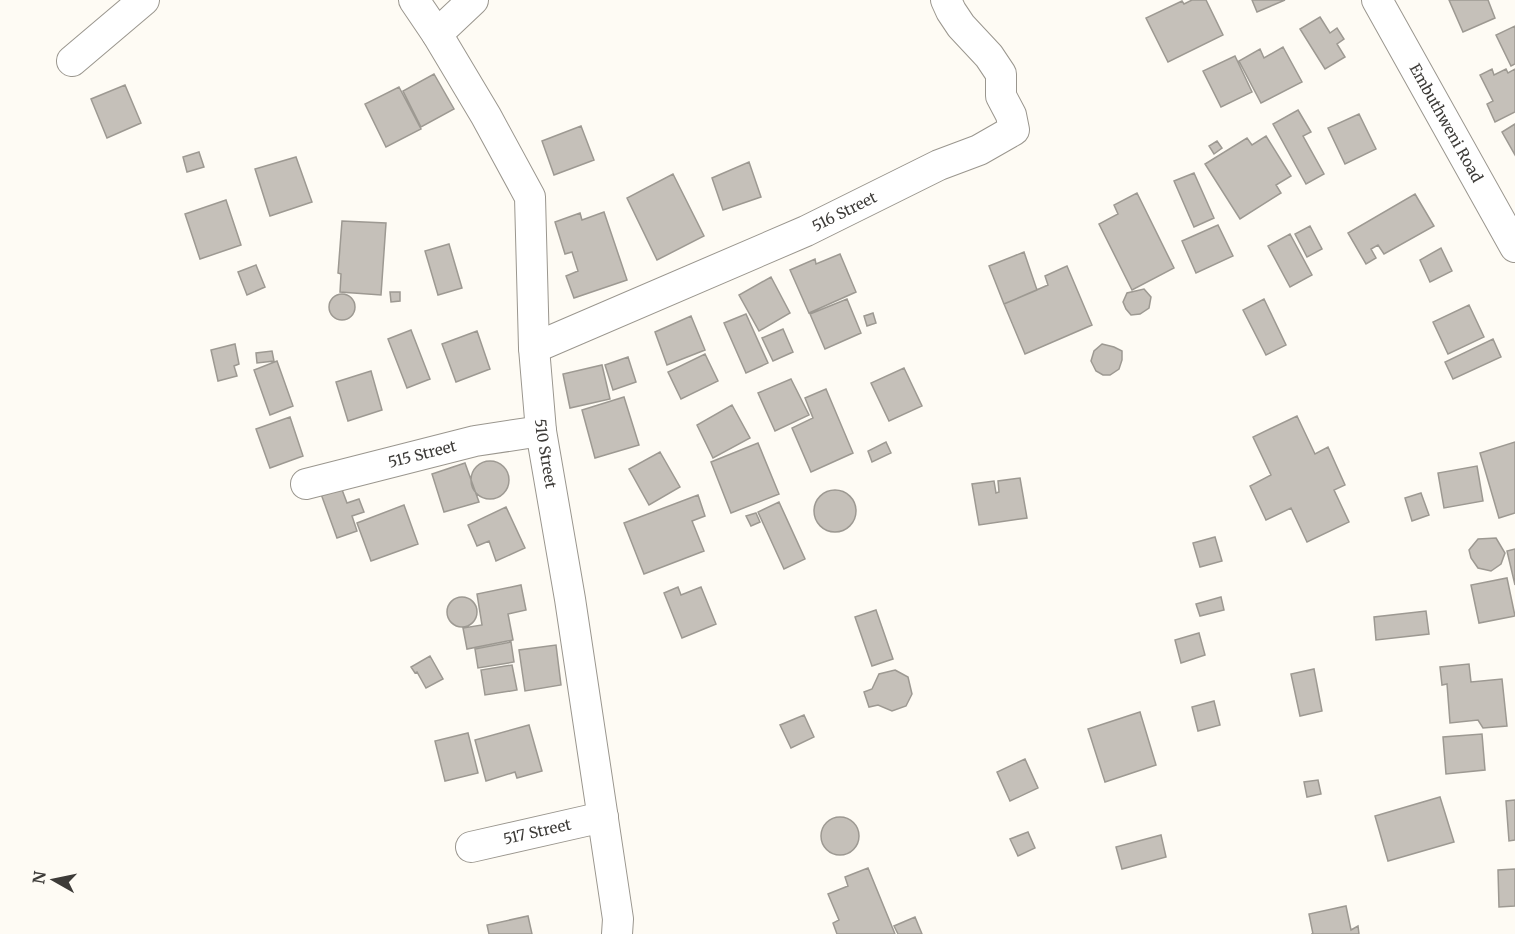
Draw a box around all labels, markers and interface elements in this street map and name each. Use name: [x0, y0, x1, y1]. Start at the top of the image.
street label: Embuthweni Road: [1405, 60, 1487, 186]
street label: 516 Street: [809, 187, 880, 236]
street label: 510 Street: [531, 418, 561, 490]
street label: 515 Street: [386, 436, 458, 472]
street label: 517 Street: [501, 814, 573, 848]
north arrow: [24, 850, 84, 910]
text: N: [28, 869, 50, 885]

